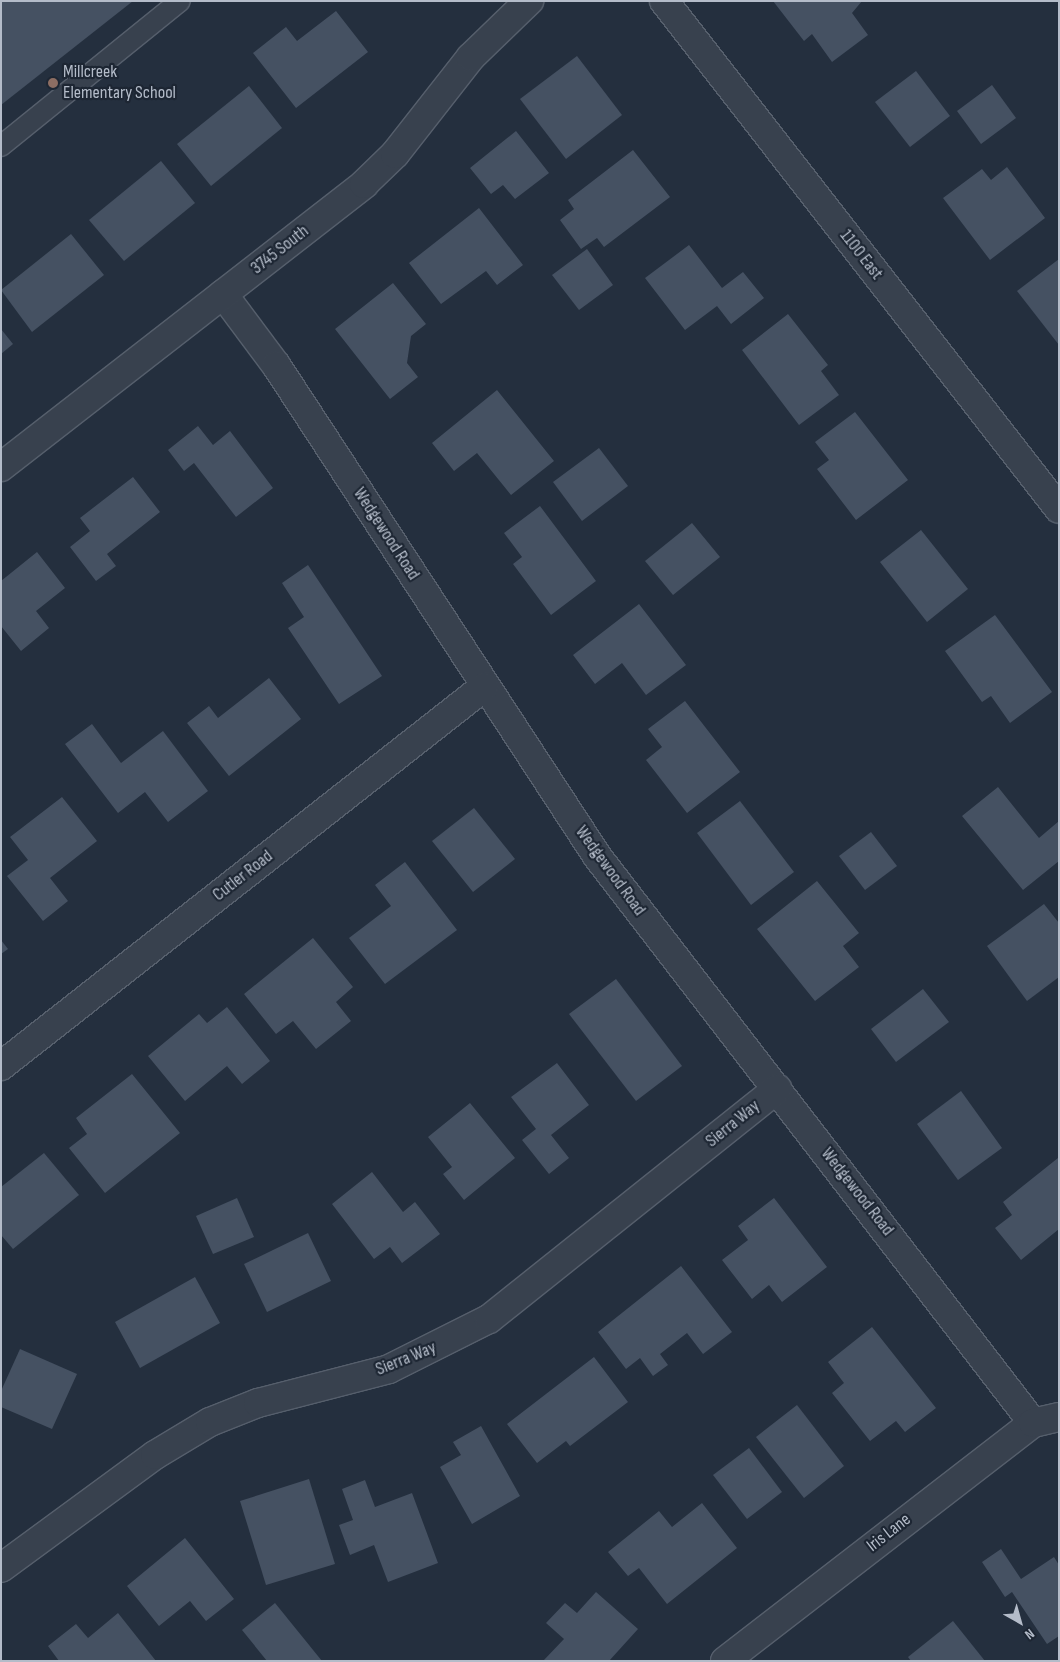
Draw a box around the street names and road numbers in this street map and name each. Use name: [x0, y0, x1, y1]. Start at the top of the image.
street label: 3745 South: [247, 221, 313, 279]
street label: 1100 East: [835, 226, 887, 284]
street label: Wedgewood Road: [348, 484, 424, 584]
street label: Wedgewood Road: [570, 822, 650, 920]
street label: Cutler Road: [209, 846, 277, 906]
street label: Sierra Way: [702, 1096, 764, 1152]
street label: Wedgewood Road: [816, 1144, 898, 1240]
street label: Sierra Way: [373, 1337, 439, 1381]
street label: Iris Lane: [863, 1509, 915, 1557]

